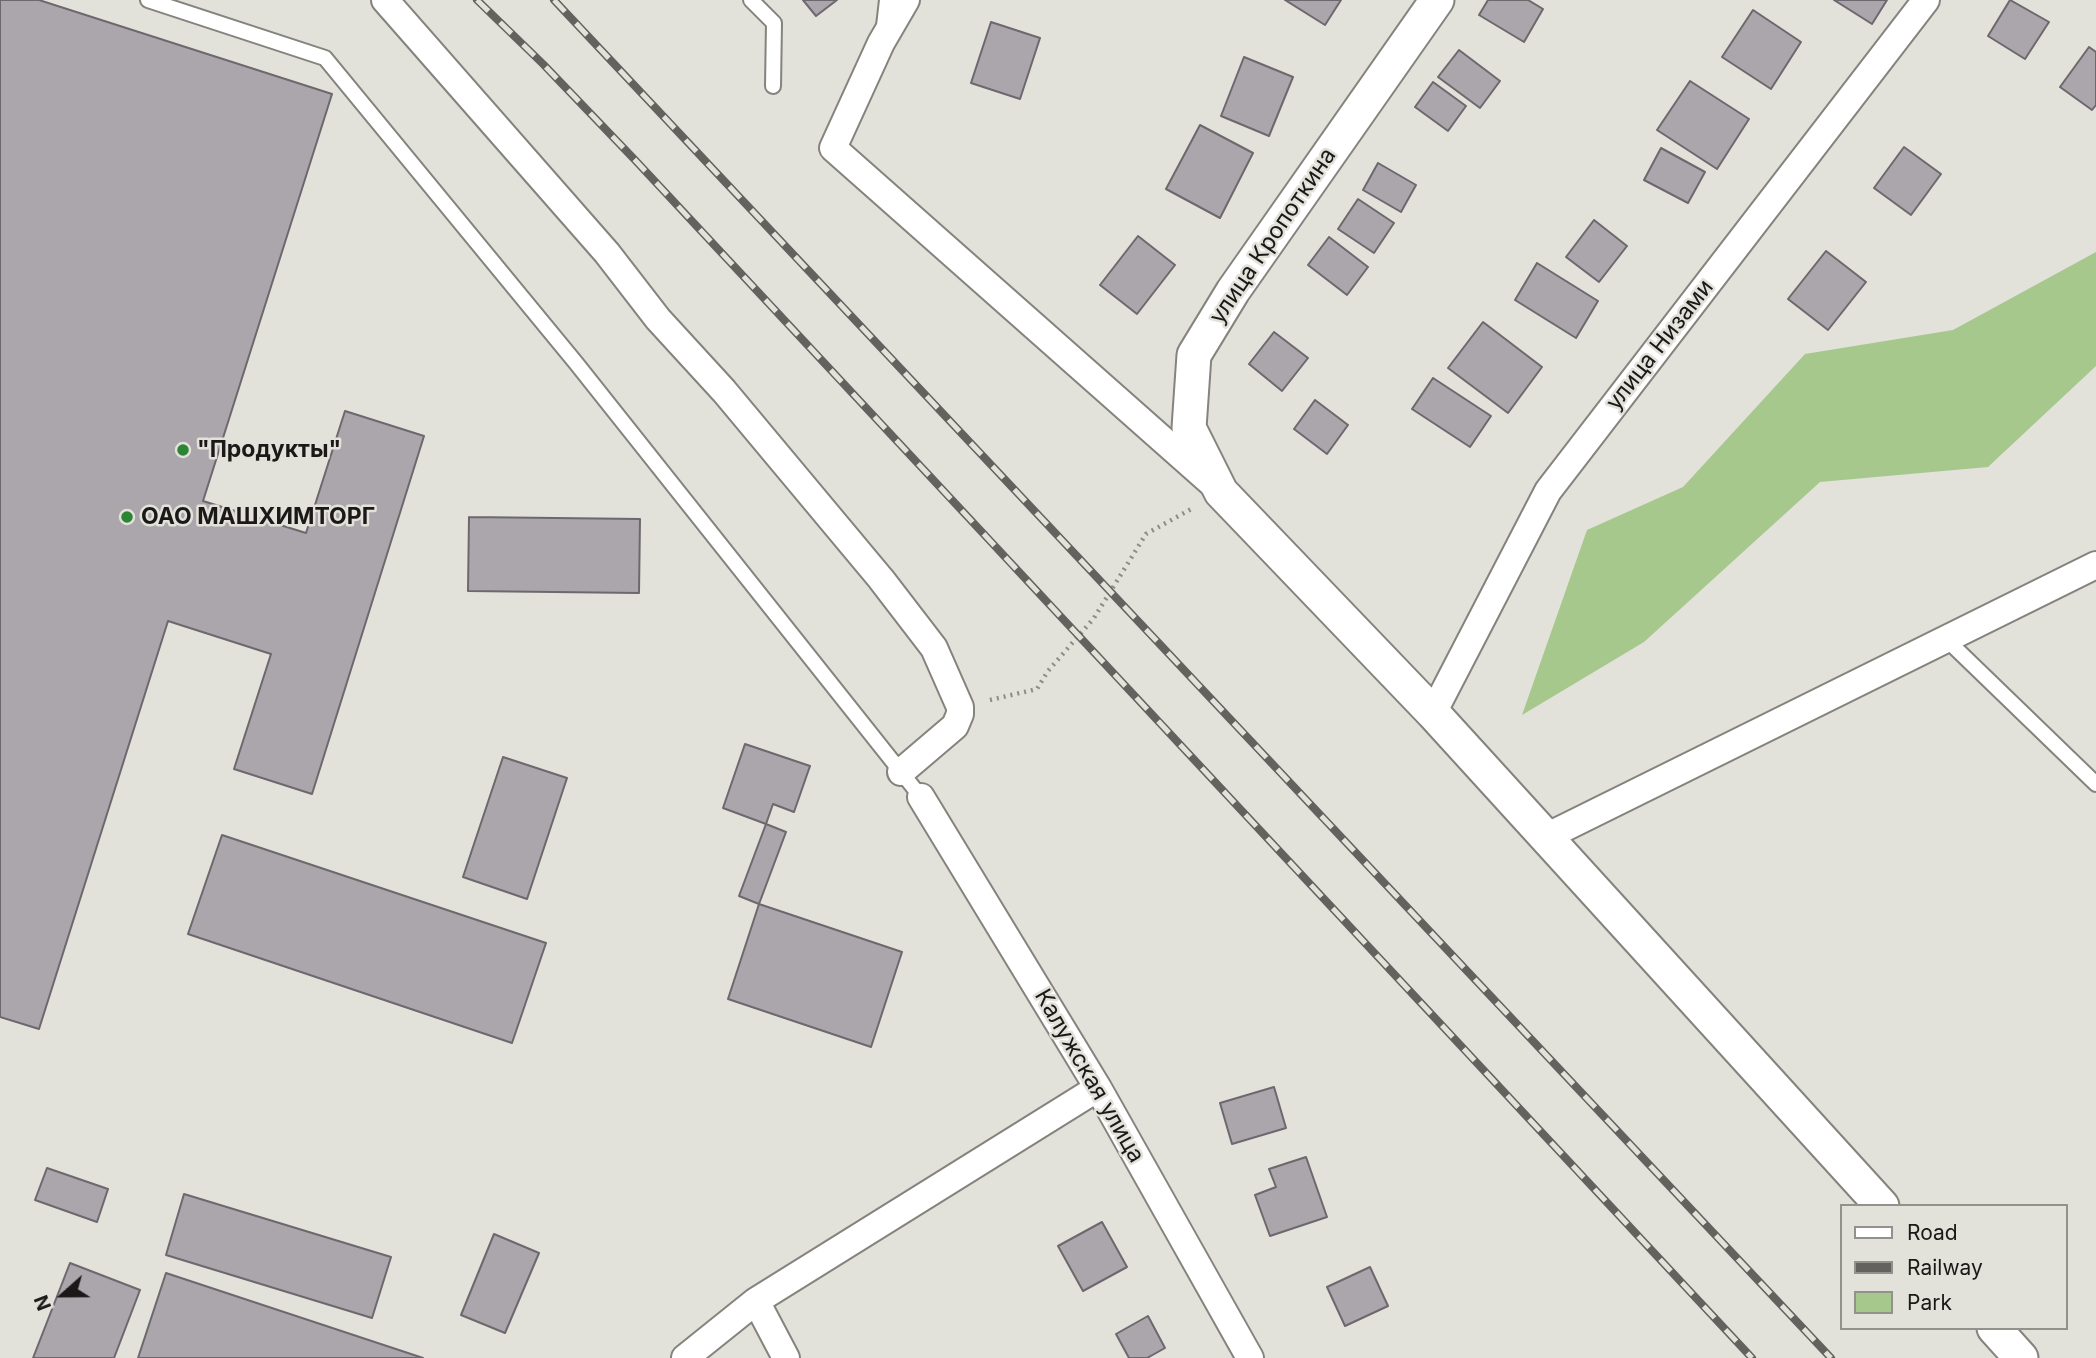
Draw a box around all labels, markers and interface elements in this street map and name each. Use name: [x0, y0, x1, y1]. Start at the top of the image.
street label: улица Кропоткина: [1204, 143, 1342, 329]
street label: улица Низами: [1600, 274, 1720, 416]
place label: "Продукты": [197, 436, 341, 464]
marker: "Продукты": [175, 442, 191, 458]
place label: ОАО МАШХИМТОРГ: [141, 503, 375, 531]
marker: ОАО МАШХИМТОРГ: [119, 509, 135, 525]
street label: Калужская улица: [1028, 984, 1150, 1168]
legend: [1840, 1204, 2068, 1330]
text: Road: [1907, 1220, 1958, 1245]
text: Railway: [1907, 1255, 1983, 1280]
north arrow: [28, 1260, 98, 1330]
text: Park: [1907, 1290, 1952, 1315]
text: N: [30, 1292, 56, 1314]

